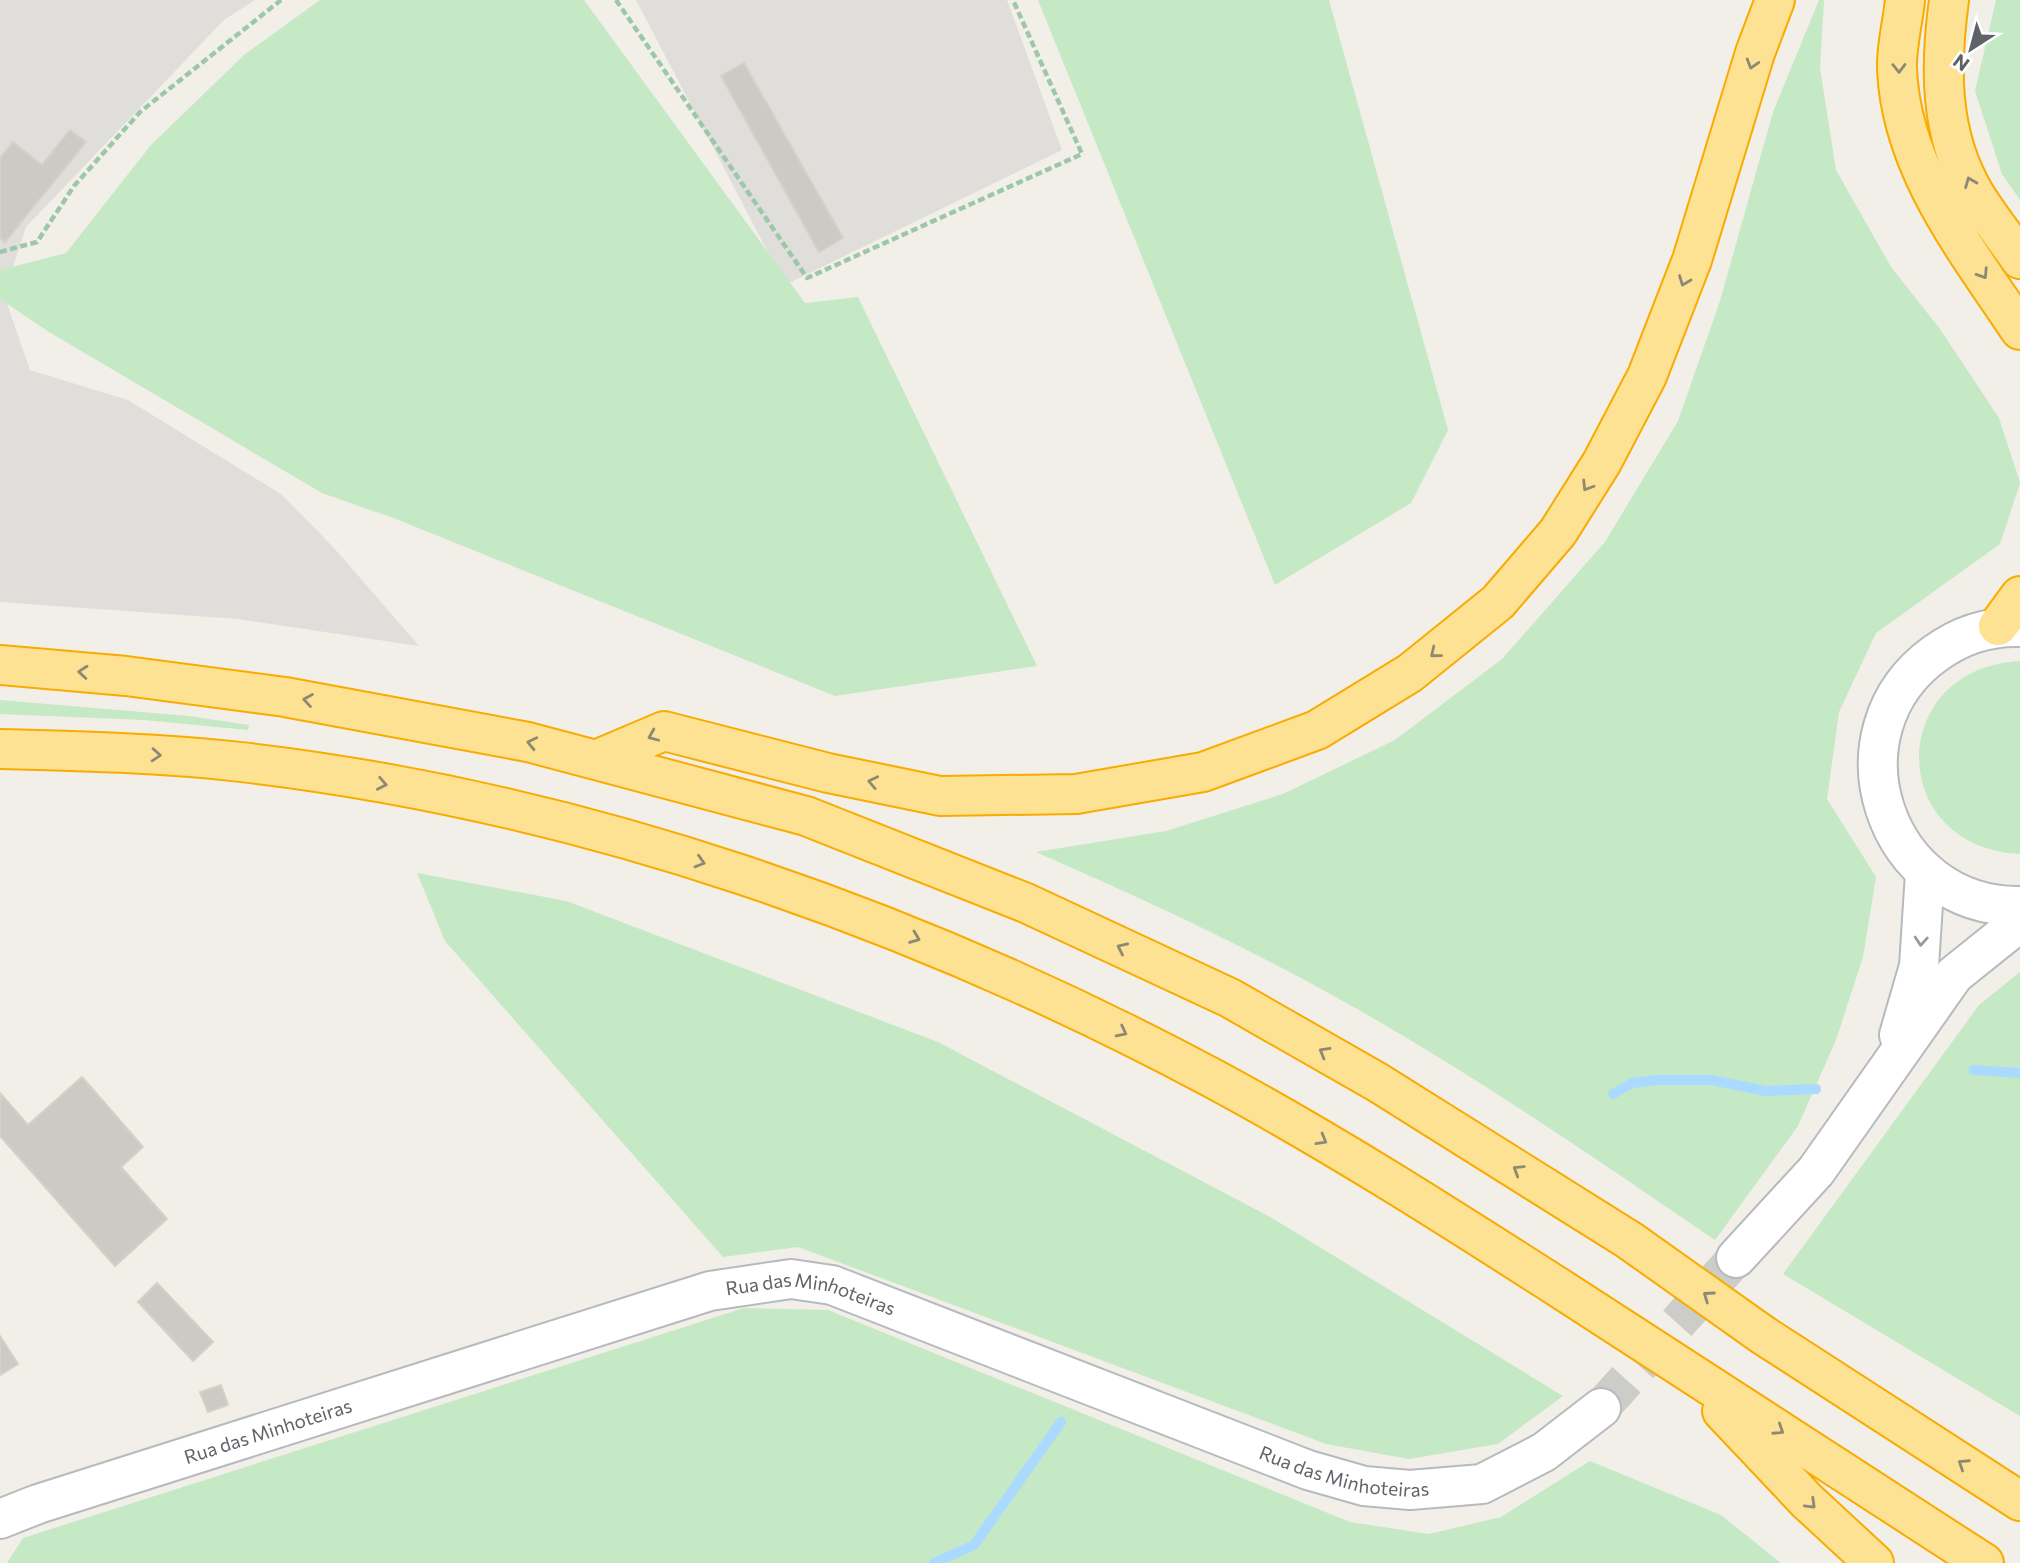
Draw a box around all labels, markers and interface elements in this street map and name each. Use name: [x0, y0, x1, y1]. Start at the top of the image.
north arrow: [1936, 14, 2006, 84]
text: N: [1948, 50, 1973, 77]
one-way arrow: [1745, 58, 1760, 70]
one-way arrow: [1891, 63, 1907, 74]
one-way arrow: [1964, 176, 1978, 188]
one-way arrow: [1975, 267, 1988, 280]
one-way arrow: [1678, 275, 1692, 287]
one-way arrow: [1582, 479, 1595, 492]
one-way arrow: [1430, 645, 1443, 657]
one-way arrow: [77, 665, 88, 680]
one-way arrow: [302, 693, 314, 708]
one-way arrow: [647, 728, 660, 742]
one-way arrow: [526, 736, 538, 751]
one-way arrow: [151, 747, 162, 762]
one-way arrow: [376, 775, 388, 790]
one-way arrow: [867, 776, 879, 791]
one-way arrow: [694, 854, 706, 869]
one-way arrow: [908, 929, 920, 943]
one-way arrow: [1914, 936, 1929, 947]
one-way arrow: [1116, 942, 1129, 956]
one-way arrow: [1115, 1024, 1127, 1038]
one-way arrow: [1318, 1047, 1331, 1060]
one-way arrow: [1314, 1132, 1327, 1145]
one-way arrow: [1512, 1166, 1525, 1179]
street label: Rua das Minhoteiras: [724, 1267, 899, 1320]
one-way arrow: [1703, 1292, 1716, 1304]
street label: Rua das Minhoteiras: [181, 1393, 354, 1468]
one-way arrow: [1771, 1421, 1784, 1434]
street label: Rua das Minhoteiras: [1256, 1440, 1430, 1501]
one-way arrow: [1957, 1459, 1970, 1472]
one-way arrow: [1803, 1496, 1816, 1509]

